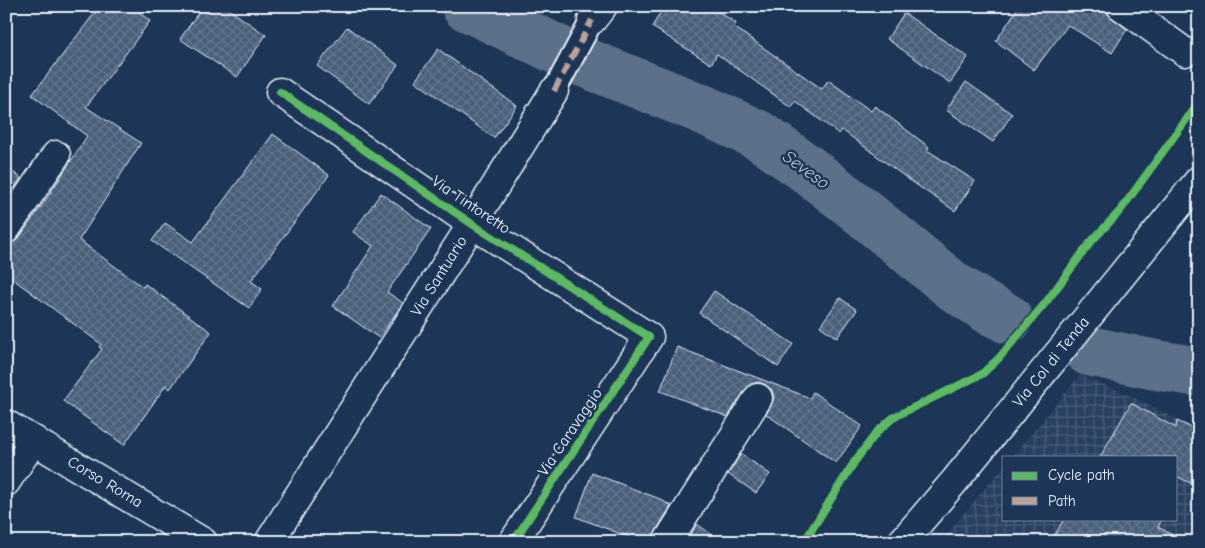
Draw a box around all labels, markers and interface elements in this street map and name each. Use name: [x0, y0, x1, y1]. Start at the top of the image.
water label: Seveso: [779, 146, 833, 194]
street label: Via Tintoretto: [428, 172, 514, 238]
street label: Via Santuario: [407, 233, 471, 319]
street label: Via Col di Tenda: [1009, 313, 1093, 411]
street label: Via Caravaggio: [534, 385, 606, 479]
street label: Corso Roma: [64, 453, 146, 511]
legend: [1002, 456, 1178, 520]
text: Cycle path: [1048, 466, 1115, 484]
text: Path: [1048, 492, 1076, 510]

